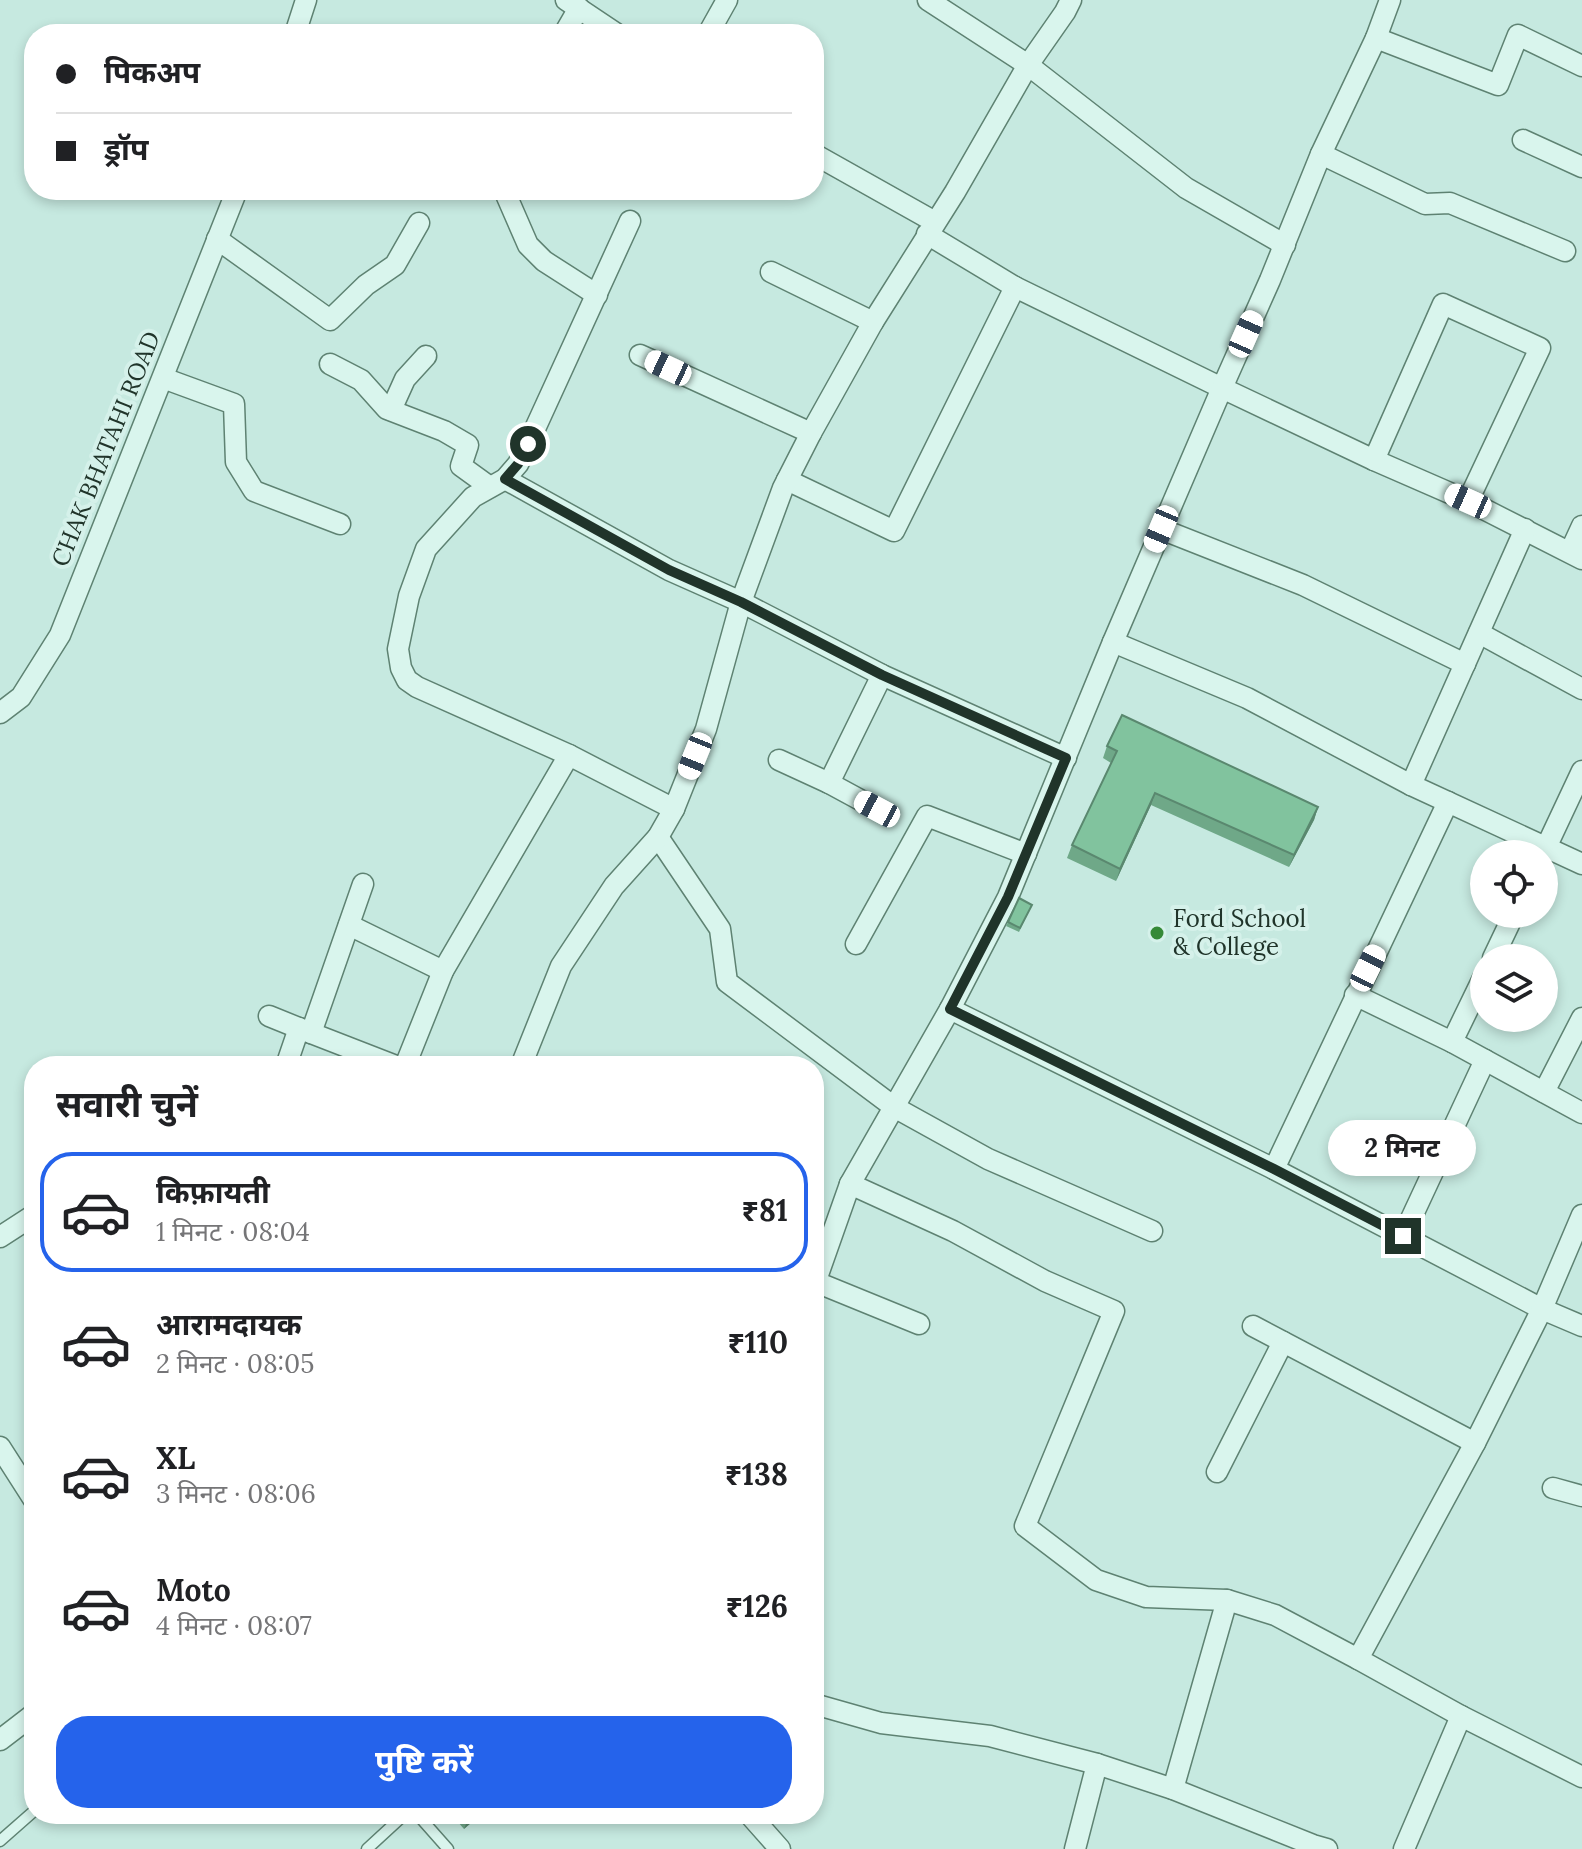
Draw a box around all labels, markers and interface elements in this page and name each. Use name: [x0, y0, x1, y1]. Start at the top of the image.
text: पिकअप: [104, 53, 200, 91]
text: ड्रॉप: [104, 130, 148, 168]
car: [1225, 307, 1267, 361]
street label: CHAK BHATAHI ROAD: [44, 327, 167, 571]
car: [641, 347, 695, 389]
route start: [510, 426, 546, 462]
car: [1441, 480, 1495, 522]
car: [1141, 502, 1181, 556]
car: [675, 729, 715, 783]
car: [850, 787, 904, 831]
map controls: [1470, 840, 1558, 1032]
button: locate: [1470, 840, 1558, 928]
place label: Ford School & College: [1173, 903, 1306, 962]
marker: Ford School & College: [1148, 924, 1166, 942]
car: [1347, 941, 1389, 995]
button: layers: [1470, 944, 1558, 1032]
text: सवारी चुनें: [56, 1081, 198, 1127]
callout: 2 मिनट: [1329, 1120, 1477, 1176]
text: 2 मिनट: [1364, 1131, 1440, 1164]
text: किफ़ायती: [156, 1173, 270, 1211]
icon: car: [60, 1176, 132, 1248]
text: ₹81: [742, 1191, 788, 1229]
text: 1 मिनट · 08:04: [156, 1215, 310, 1248]
route end: [1385, 1218, 1421, 1254]
text: आरामदायक: [156, 1305, 302, 1343]
icon: car: [60, 1308, 132, 1380]
text: ₹110: [727, 1323, 788, 1361]
text: 2 मिनट · 08:05: [156, 1347, 314, 1380]
text: XL: [156, 1439, 195, 1477]
icon: car: [60, 1440, 132, 1512]
text: ₹138: [725, 1455, 788, 1493]
text: 3 मिनट · 08:06: [156, 1477, 316, 1510]
text: Moto: [156, 1571, 231, 1609]
icon: car: [60, 1572, 132, 1644]
text: ₹126: [725, 1587, 788, 1625]
text: 4 मिनट · 08:07: [156, 1609, 312, 1642]
button: पुष्टि करें: [56, 1716, 792, 1808]

